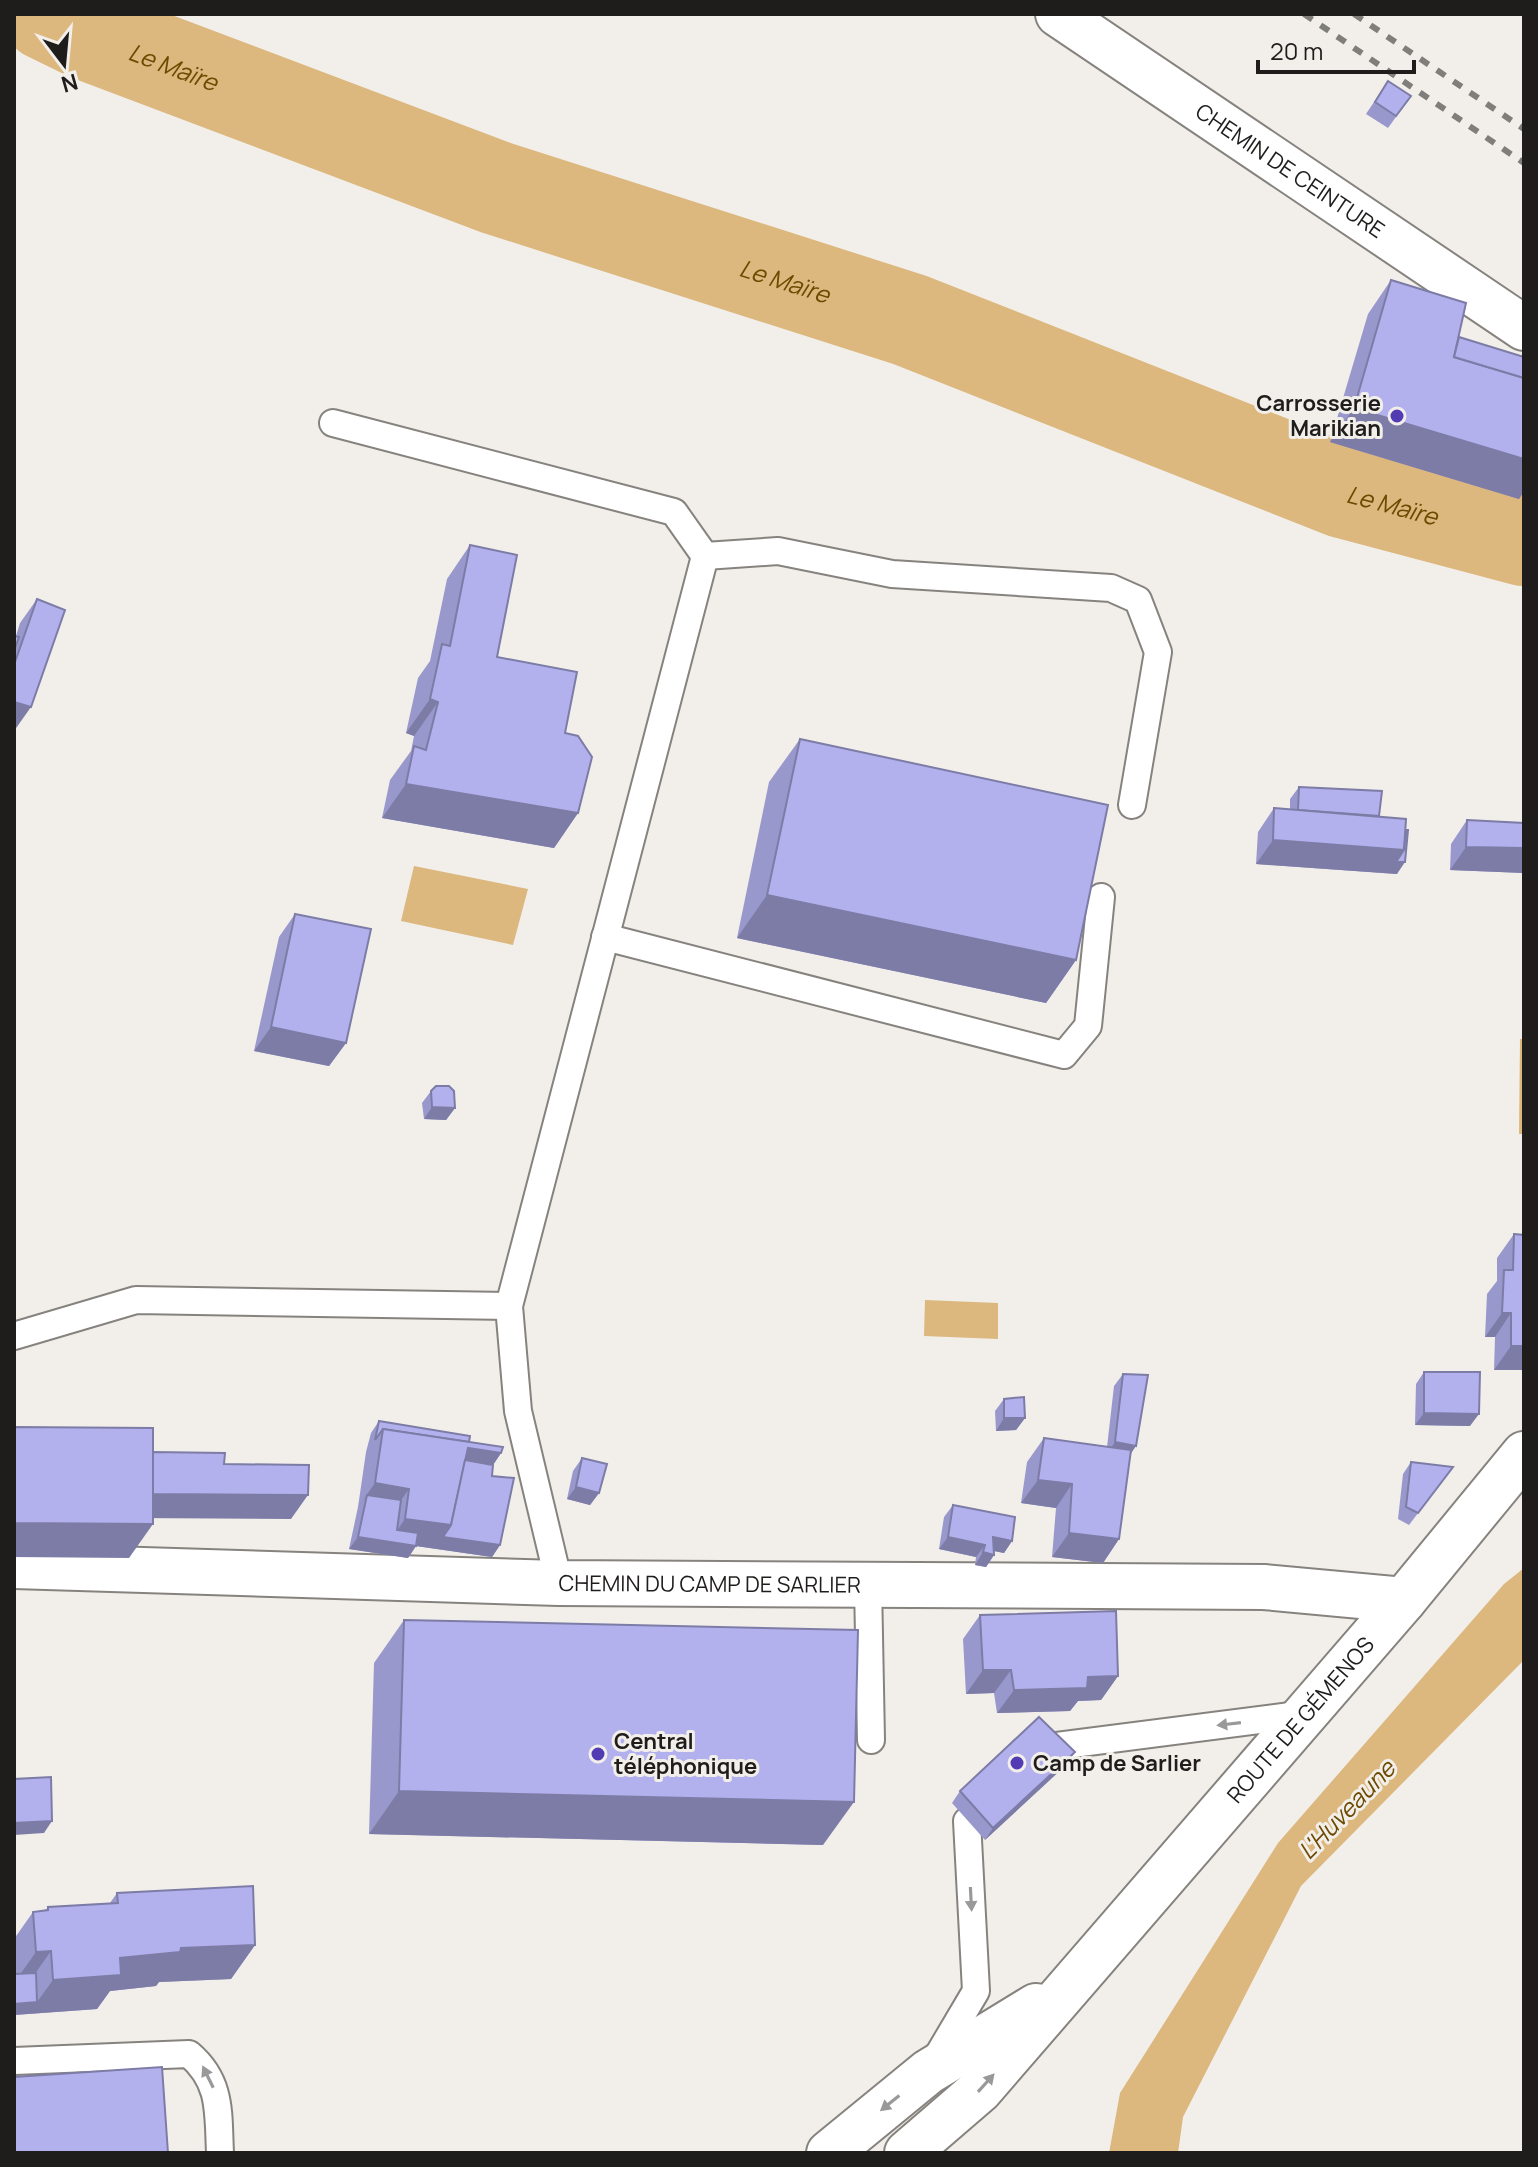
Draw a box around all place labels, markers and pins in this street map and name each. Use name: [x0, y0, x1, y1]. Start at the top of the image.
place label: Carrosserie Marikian: [1256, 388, 1381, 443]
marker: Carrosserie Marikian: [1388, 407, 1406, 425]
place label: Central téléphonique: [614, 1726, 757, 1781]
marker: Central téléphonique: [589, 1745, 607, 1763]
place label: Camp de Sarlier: [1033, 1748, 1201, 1778]
marker: Camp de Sarlier: [1008, 1754, 1026, 1772]

